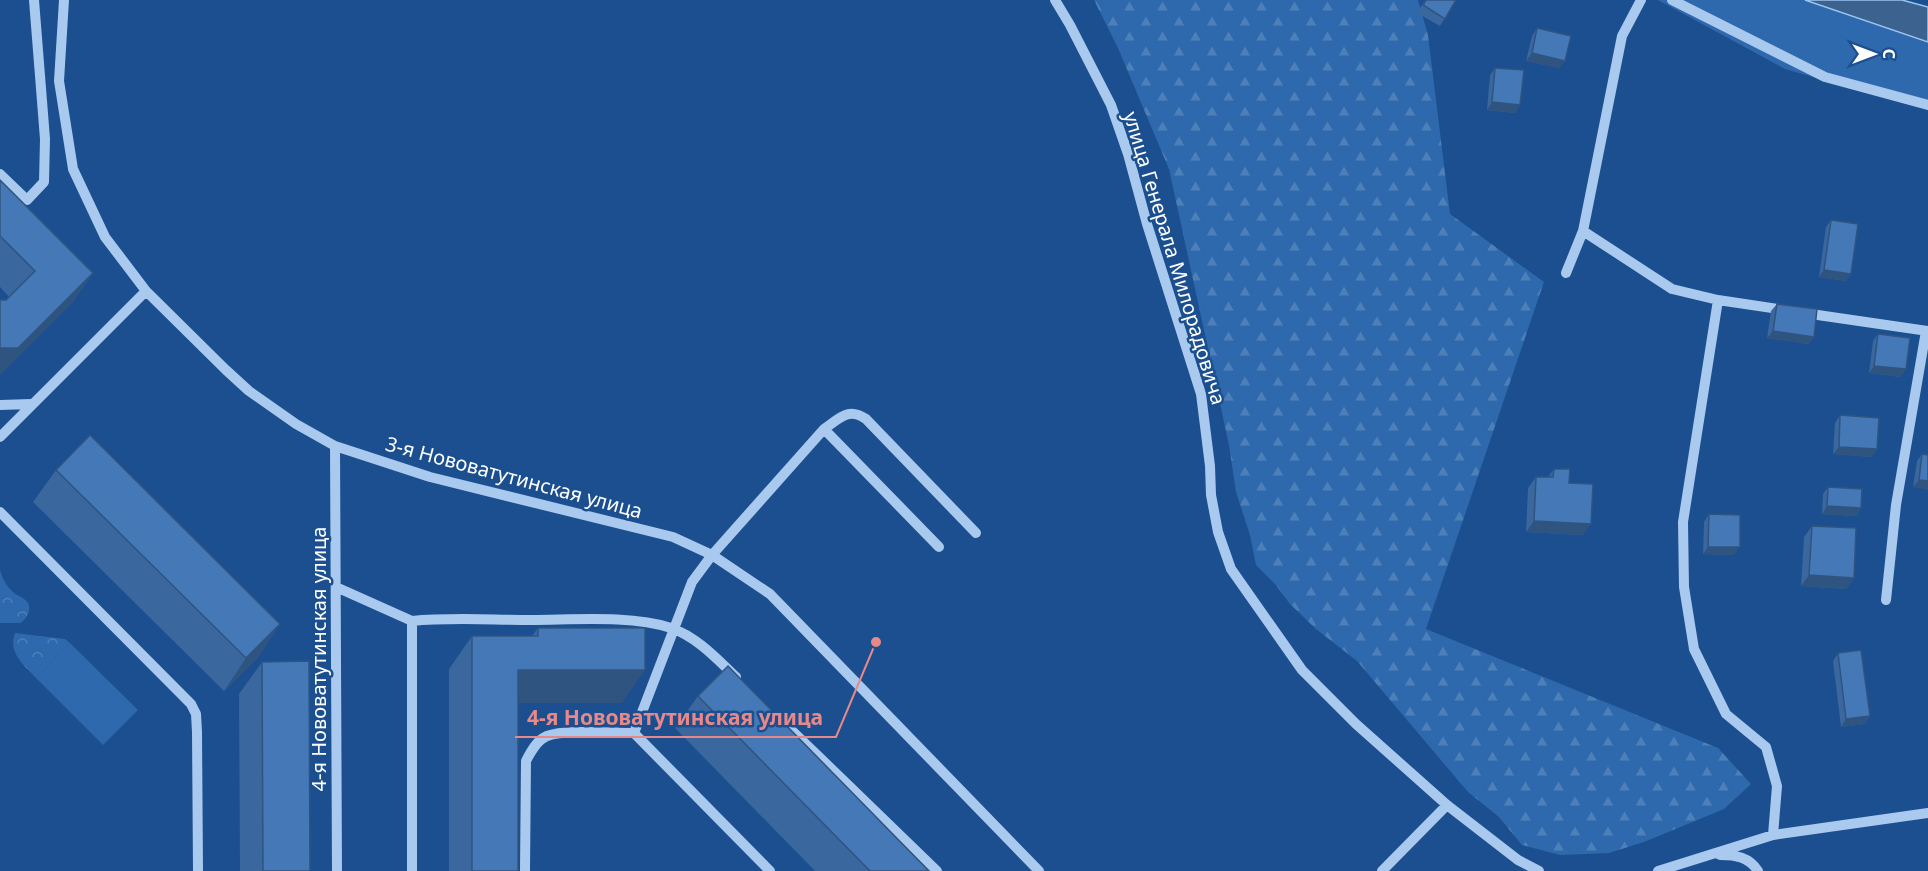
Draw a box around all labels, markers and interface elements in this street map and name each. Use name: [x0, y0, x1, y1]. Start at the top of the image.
north arrow: [1844, 24, 1904, 84]
text: С: [1878, 49, 1900, 59]
street label: улица Генерала Милорадовича: [1117, 108, 1233, 408]
street label: 3-я Нововатутинская улица: [383, 430, 645, 524]
street label: 4-я Нововатутинская улица: [305, 527, 332, 791]
callout: 4-я Нововатутинская улица: [515, 698, 836, 737]
text: 4-я Нововатутинская улица: [527, 703, 823, 731]

